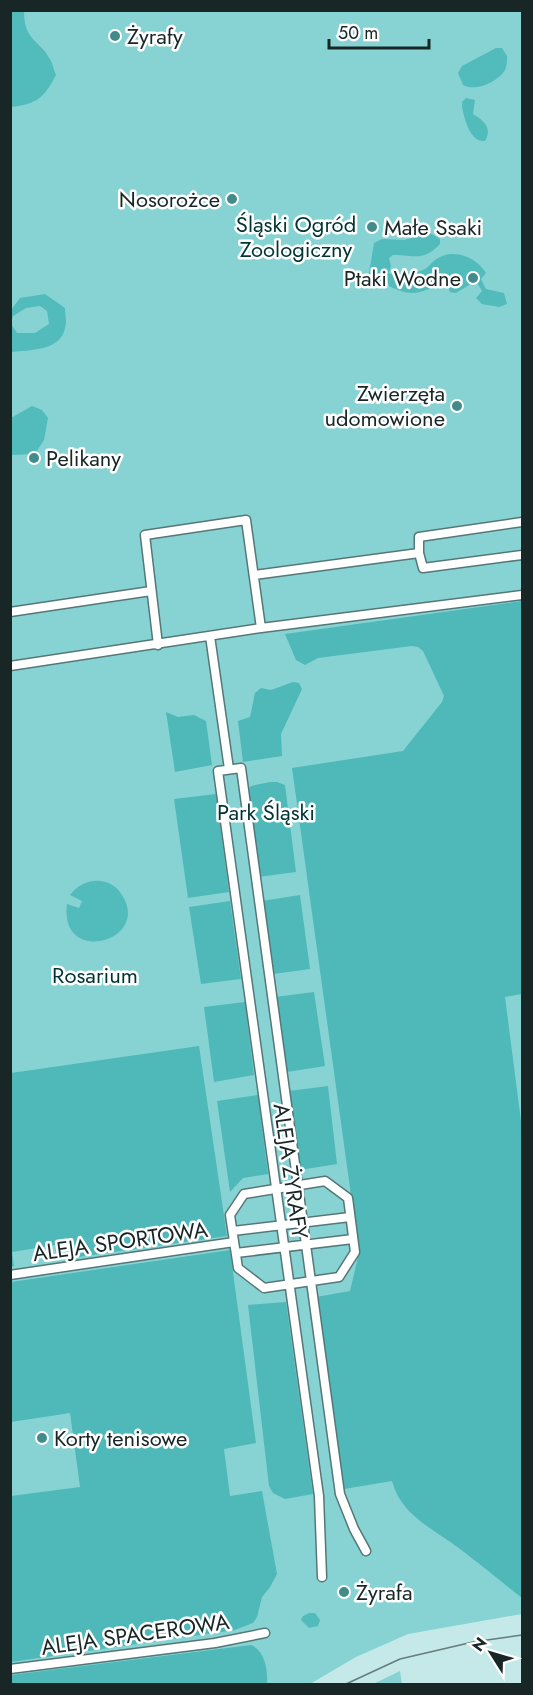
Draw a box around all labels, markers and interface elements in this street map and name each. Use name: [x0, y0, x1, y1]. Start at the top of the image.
scale bar: [329, 12, 430, 50]
place label: Żyrafy: [127, 20, 183, 52]
text: 50 m: [338, 20, 378, 46]
marker: Żyrafy: [108, 29, 122, 43]
place label: Nosorożce: [119, 183, 220, 215]
marker: Nosorożce: [225, 192, 239, 206]
park label: Śląski Ogród Zoologiczny: [236, 208, 356, 265]
place label: Małe Ssaki: [384, 211, 482, 243]
marker: Małe Ssaki: [365, 220, 379, 234]
place label: Ptaki Wodne: [344, 262, 461, 294]
marker: Ptaki Wodne: [466, 271, 480, 285]
place label: Zwierzęta udomowione: [324, 377, 445, 434]
marker: Zwierzęta udomowione: [450, 399, 464, 413]
place label: Pelikany: [46, 442, 121, 474]
marker: Pelikany: [27, 451, 41, 465]
park label: Park Śląski: [217, 796, 315, 828]
park label: Rosarium: [52, 959, 138, 991]
street label: ALEJA ŻYRAFY: [266, 1101, 316, 1242]
street label: ALEJA SPORTOWA: [30, 1213, 210, 1269]
place label: Korty tenisowe: [54, 1422, 187, 1454]
marker: Korty tenisowe: [35, 1431, 49, 1445]
place label: Żyrafa: [356, 1576, 413, 1608]
marker: Żyrafa: [337, 1585, 351, 1599]
street label: ALEJA SPACEROWA: [39, 1605, 232, 1663]
north arrow: [461, 1623, 521, 1683]
text: N: [466, 1632, 492, 1656]

